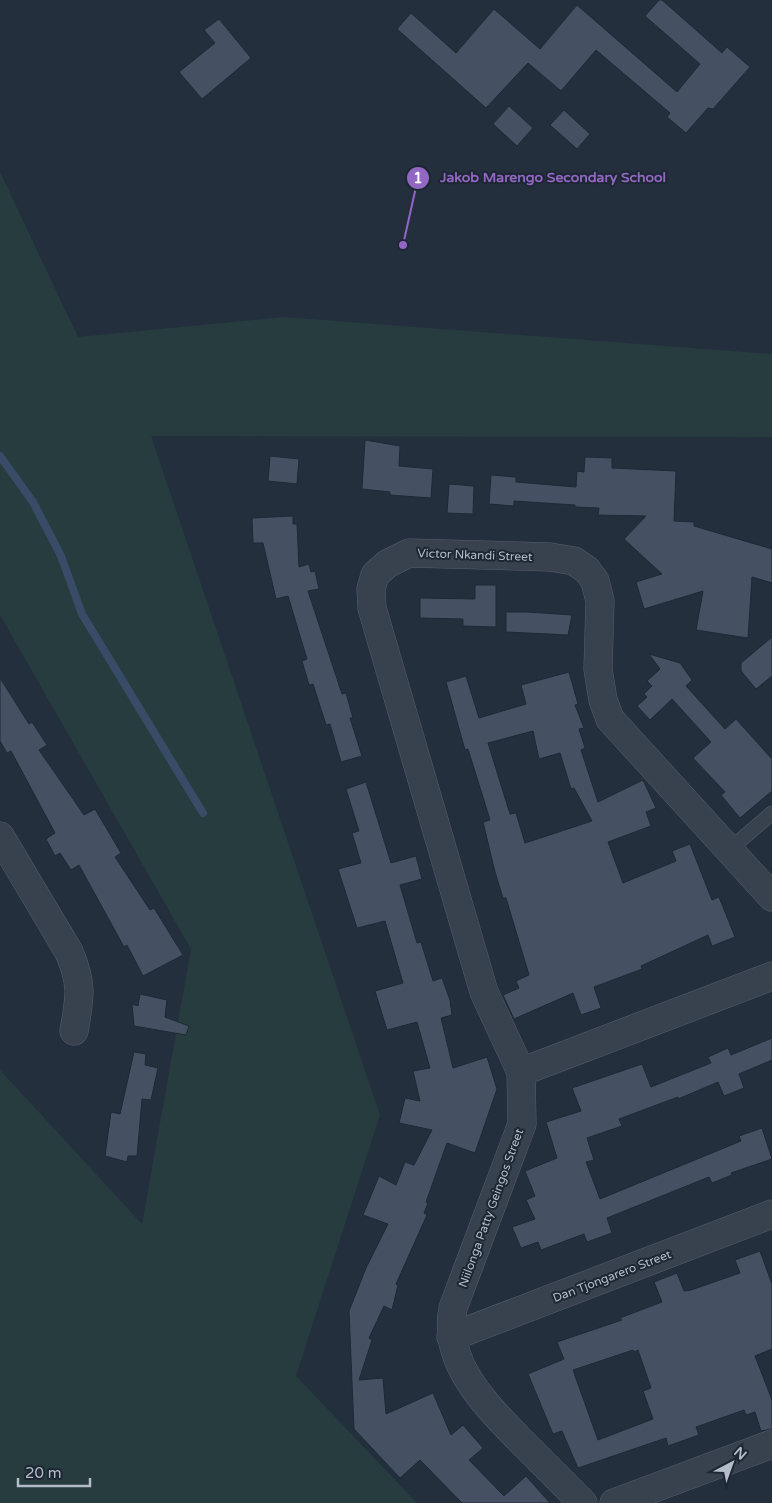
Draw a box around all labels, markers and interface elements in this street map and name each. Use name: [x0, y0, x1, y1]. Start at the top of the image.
callout: Jakob Marengo Secondary School: [405, 163, 676, 192]
text: 1: [413, 169, 423, 187]
text: Jakob Marengo Secondary School: [439, 169, 666, 186]
street label: Victor Nkandi Street: [417, 546, 533, 564]
street label: Niilonga Patty Geingos Street: [456, 1126, 526, 1289]
street label: Dan Tjongarero Street: [551, 1247, 674, 1305]
north arrow: [707, 1438, 757, 1488]
text: N: [730, 1443, 750, 1464]
scale bar: [18, 1456, 90, 1488]
text: 20 m: [25, 1464, 62, 1482]

